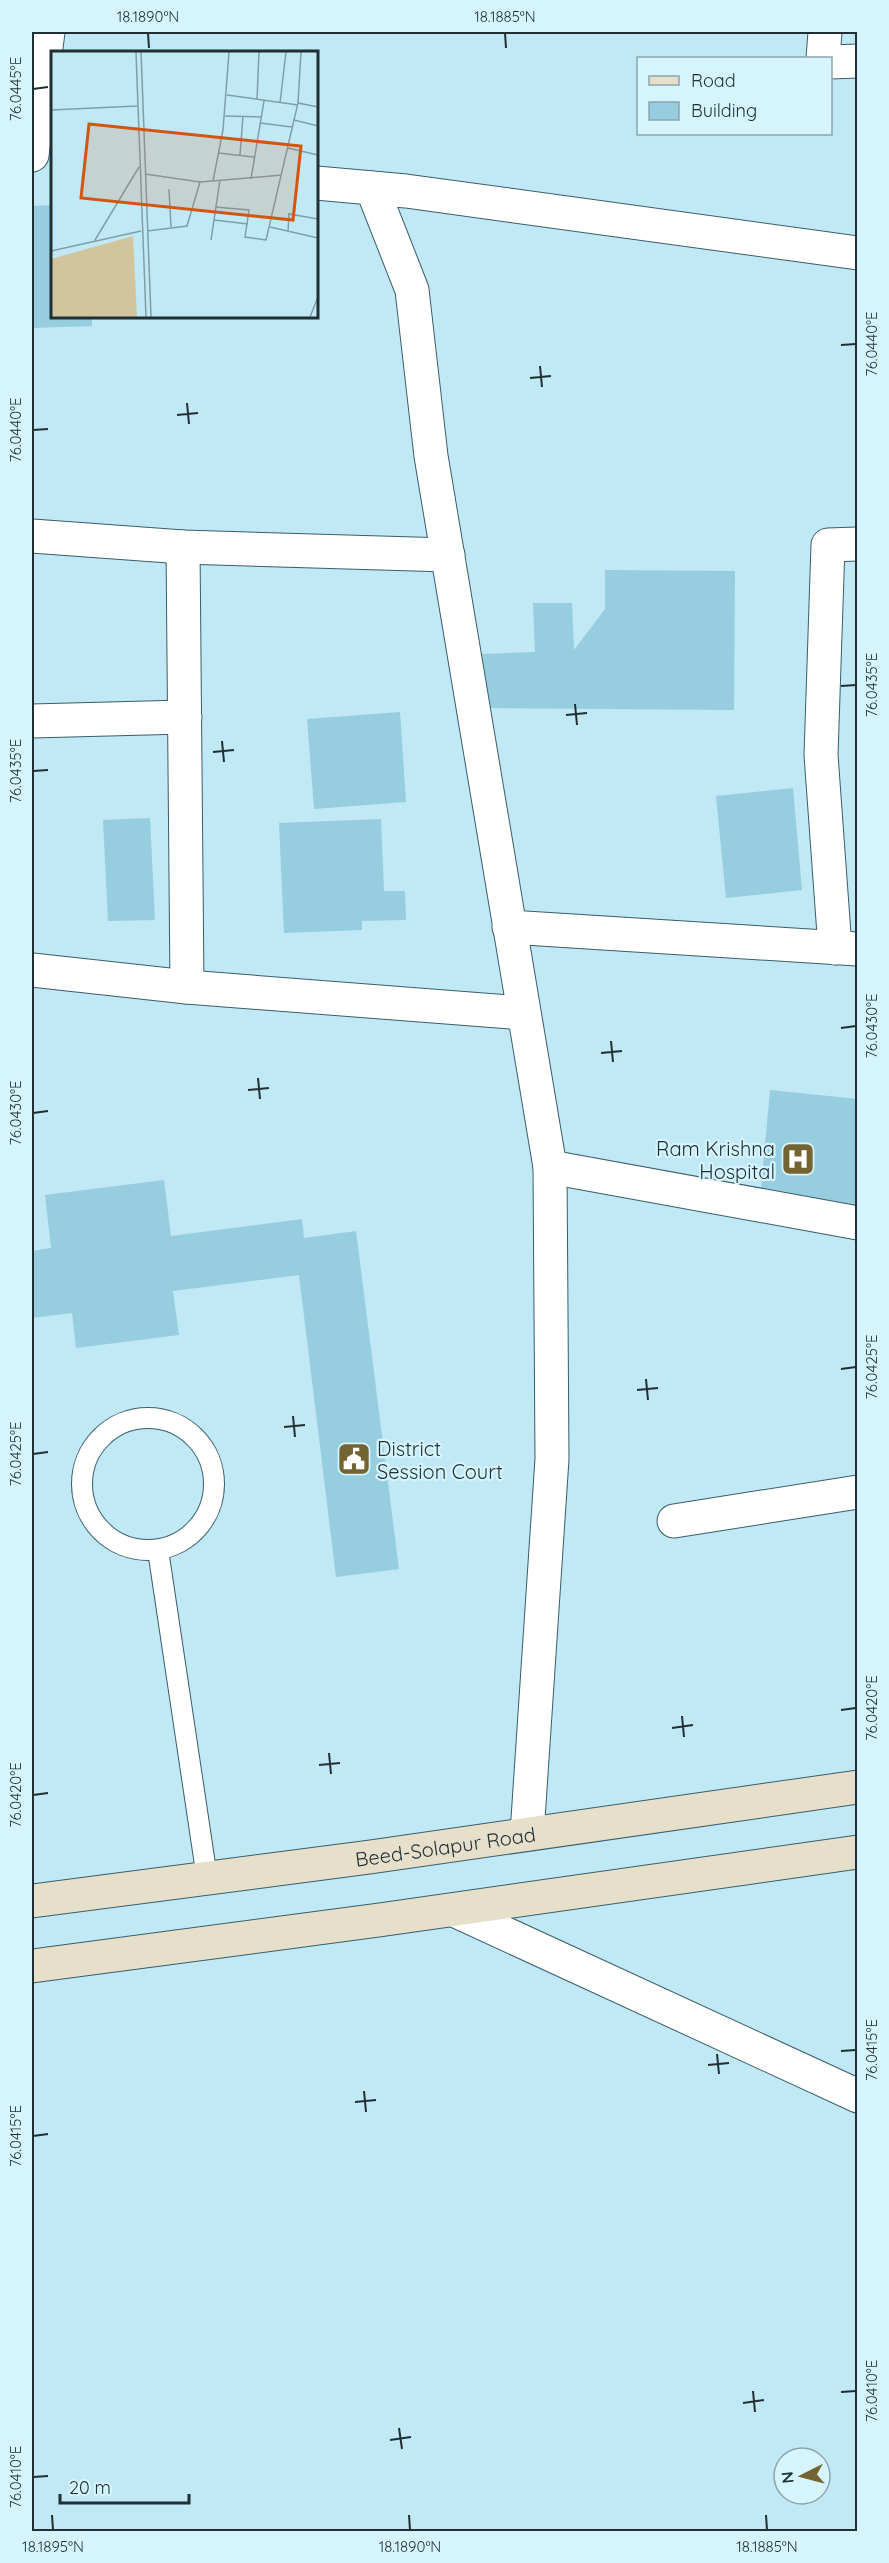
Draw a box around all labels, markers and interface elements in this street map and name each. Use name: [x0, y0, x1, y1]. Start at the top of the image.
text: 18.1890°N: [117, 7, 179, 26]
text: 18.1885°N: [474, 7, 536, 26]
inset map: [51, 51, 318, 318]
text: 76.0445°E: [6, 57, 25, 121]
legend: [637, 57, 832, 135]
text: Road: [691, 69, 736, 92]
text: Building: [691, 99, 757, 122]
text: 76.0440°E: [862, 311, 881, 377]
text: 76.0440°E: [6, 397, 25, 463]
text: 76.0435°E: [862, 653, 881, 717]
text: 76.0435°E: [6, 739, 25, 803]
text: 76.0430°E: [862, 993, 881, 1059]
text: 76.0430°E: [6, 1080, 25, 1146]
place label: Ram Krishna Hospital: [656, 1136, 775, 1184]
hospital icon: Ram Krishna Hospital: [780, 1141, 816, 1177]
text: 76.0425°E: [862, 1335, 881, 1399]
text: 76.0425°E: [6, 1422, 25, 1486]
place label: District Session Court: [377, 1436, 503, 1484]
public building icon: District Session Court: [336, 1441, 372, 1477]
text: 76.0420°E: [862, 1675, 881, 1741]
text: 76.0420°E: [6, 1762, 25, 1828]
street label: Beed-Solapur Road: [354, 1821, 537, 1871]
text: 76.0415°E: [862, 2019, 881, 2081]
text: 76.0415°E: [6, 2105, 25, 2167]
text: 76.0410°E: [862, 2360, 881, 2422]
text: 76.0410°E: [6, 2446, 25, 2508]
north arrow: [772, 2446, 832, 2506]
scale bar: [60, 2467, 189, 2505]
text: N: [777, 2471, 798, 2484]
text: 20 m: [69, 2476, 111, 2499]
text: 18.1895°N: [22, 2537, 84, 2556]
text: 18.1890°N: [379, 2537, 441, 2556]
text: 18.1885°N: [736, 2537, 798, 2556]

